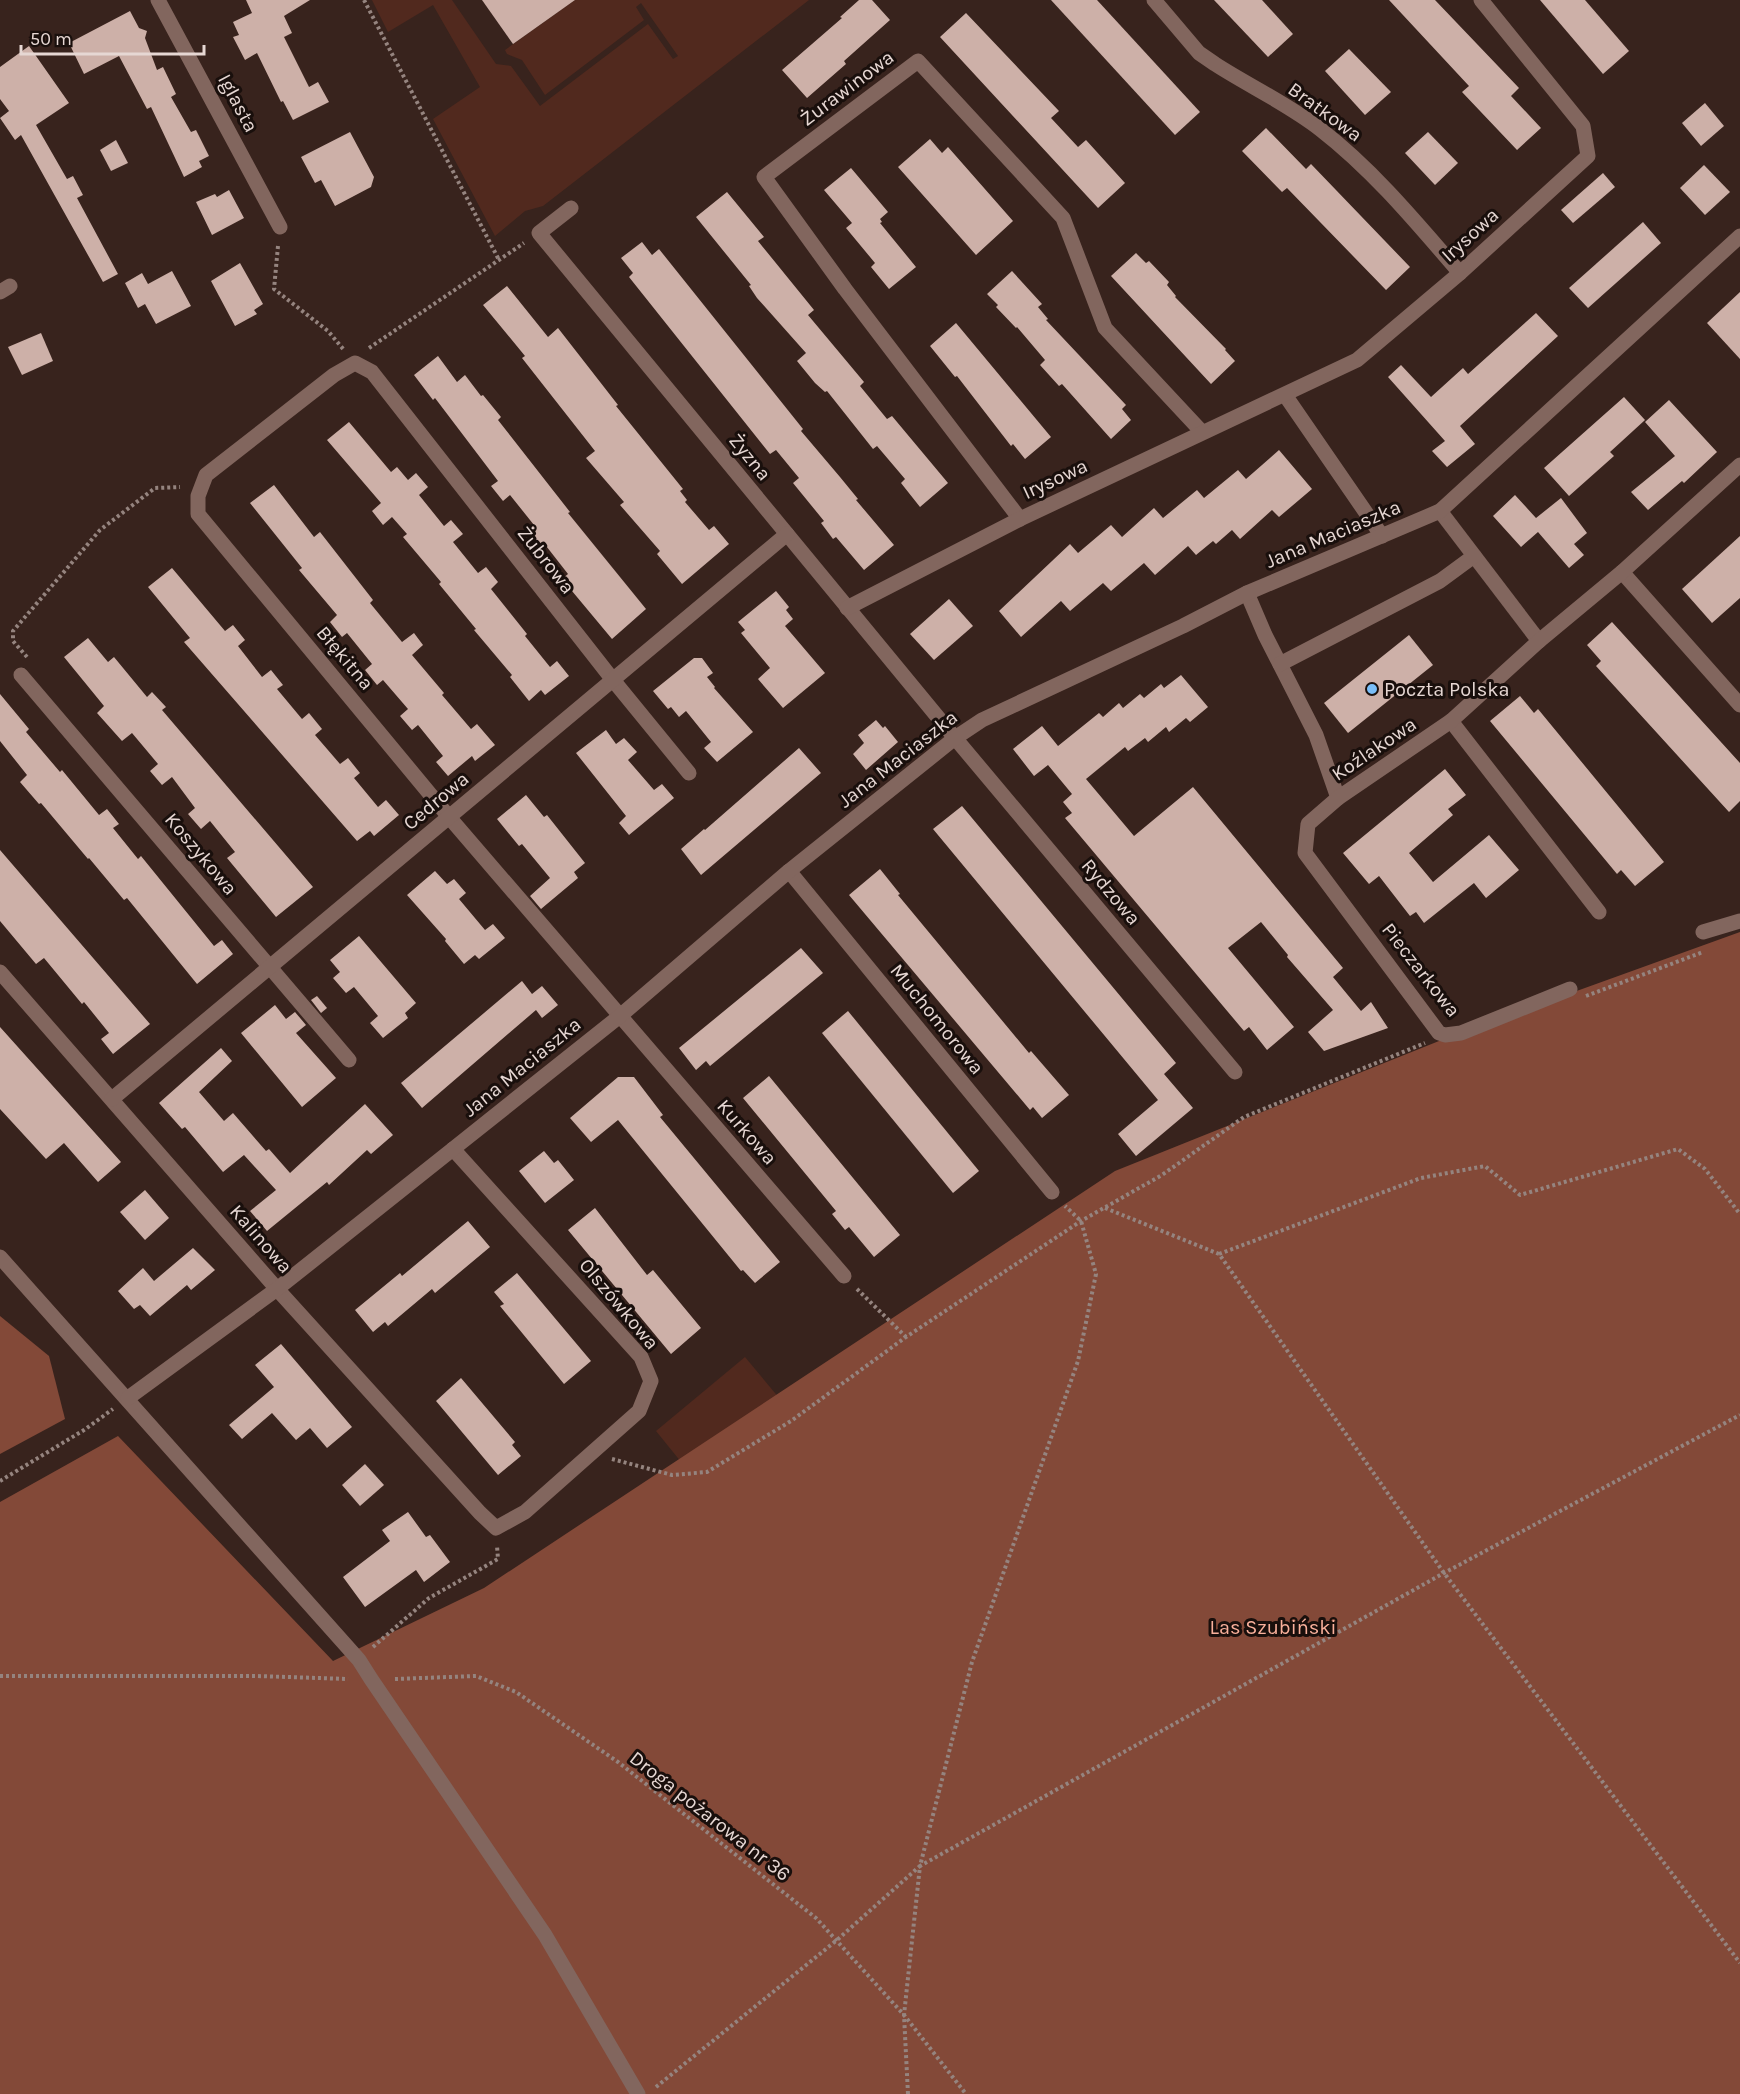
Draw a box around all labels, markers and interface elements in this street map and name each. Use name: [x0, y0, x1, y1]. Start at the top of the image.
scale bar: [21, 18, 204, 56]
text: 50 m: [30, 28, 72, 50]
street label: Żurawinowa: [796, 45, 898, 131]
street label: Iglasta: [213, 70, 263, 136]
street label: Bratkowa: [1283, 77, 1367, 147]
street label: Irysowa: [1437, 203, 1503, 267]
street label: Żyzna: [724, 429, 776, 485]
street label: Irysowa: [1019, 454, 1091, 504]
street label: Jana Maciaszka: [1262, 495, 1404, 573]
street label: Żubrowa: [512, 522, 580, 598]
street label: Błękitna: [312, 621, 378, 695]
place label: Poczta Polska: [1384, 678, 1509, 701]
marker: Poczta Polska: [1365, 682, 1379, 696]
street label: Jana Maciaszka: [834, 705, 962, 813]
street label: Koźlakowa: [1327, 712, 1421, 786]
street label: Cedrowa: [399, 767, 473, 835]
street label: Koszykowa: [160, 808, 242, 900]
street label: Rydzowa: [1077, 854, 1145, 930]
street label: Pieczarkowa: [1377, 918, 1465, 1022]
street label: Muchomorowa: [885, 959, 989, 1079]
street label: Jana Maciaszka: [459, 1013, 585, 1121]
street label: Kurkowa: [712, 1095, 782, 1169]
street label: Kalinowa: [225, 1200, 297, 1278]
street label: Olszówkowa: [574, 1254, 664, 1354]
park label: Las Szubiński: [1210, 1616, 1336, 1639]
street label: Droga pożarowa nr 36: [625, 1746, 795, 1886]

